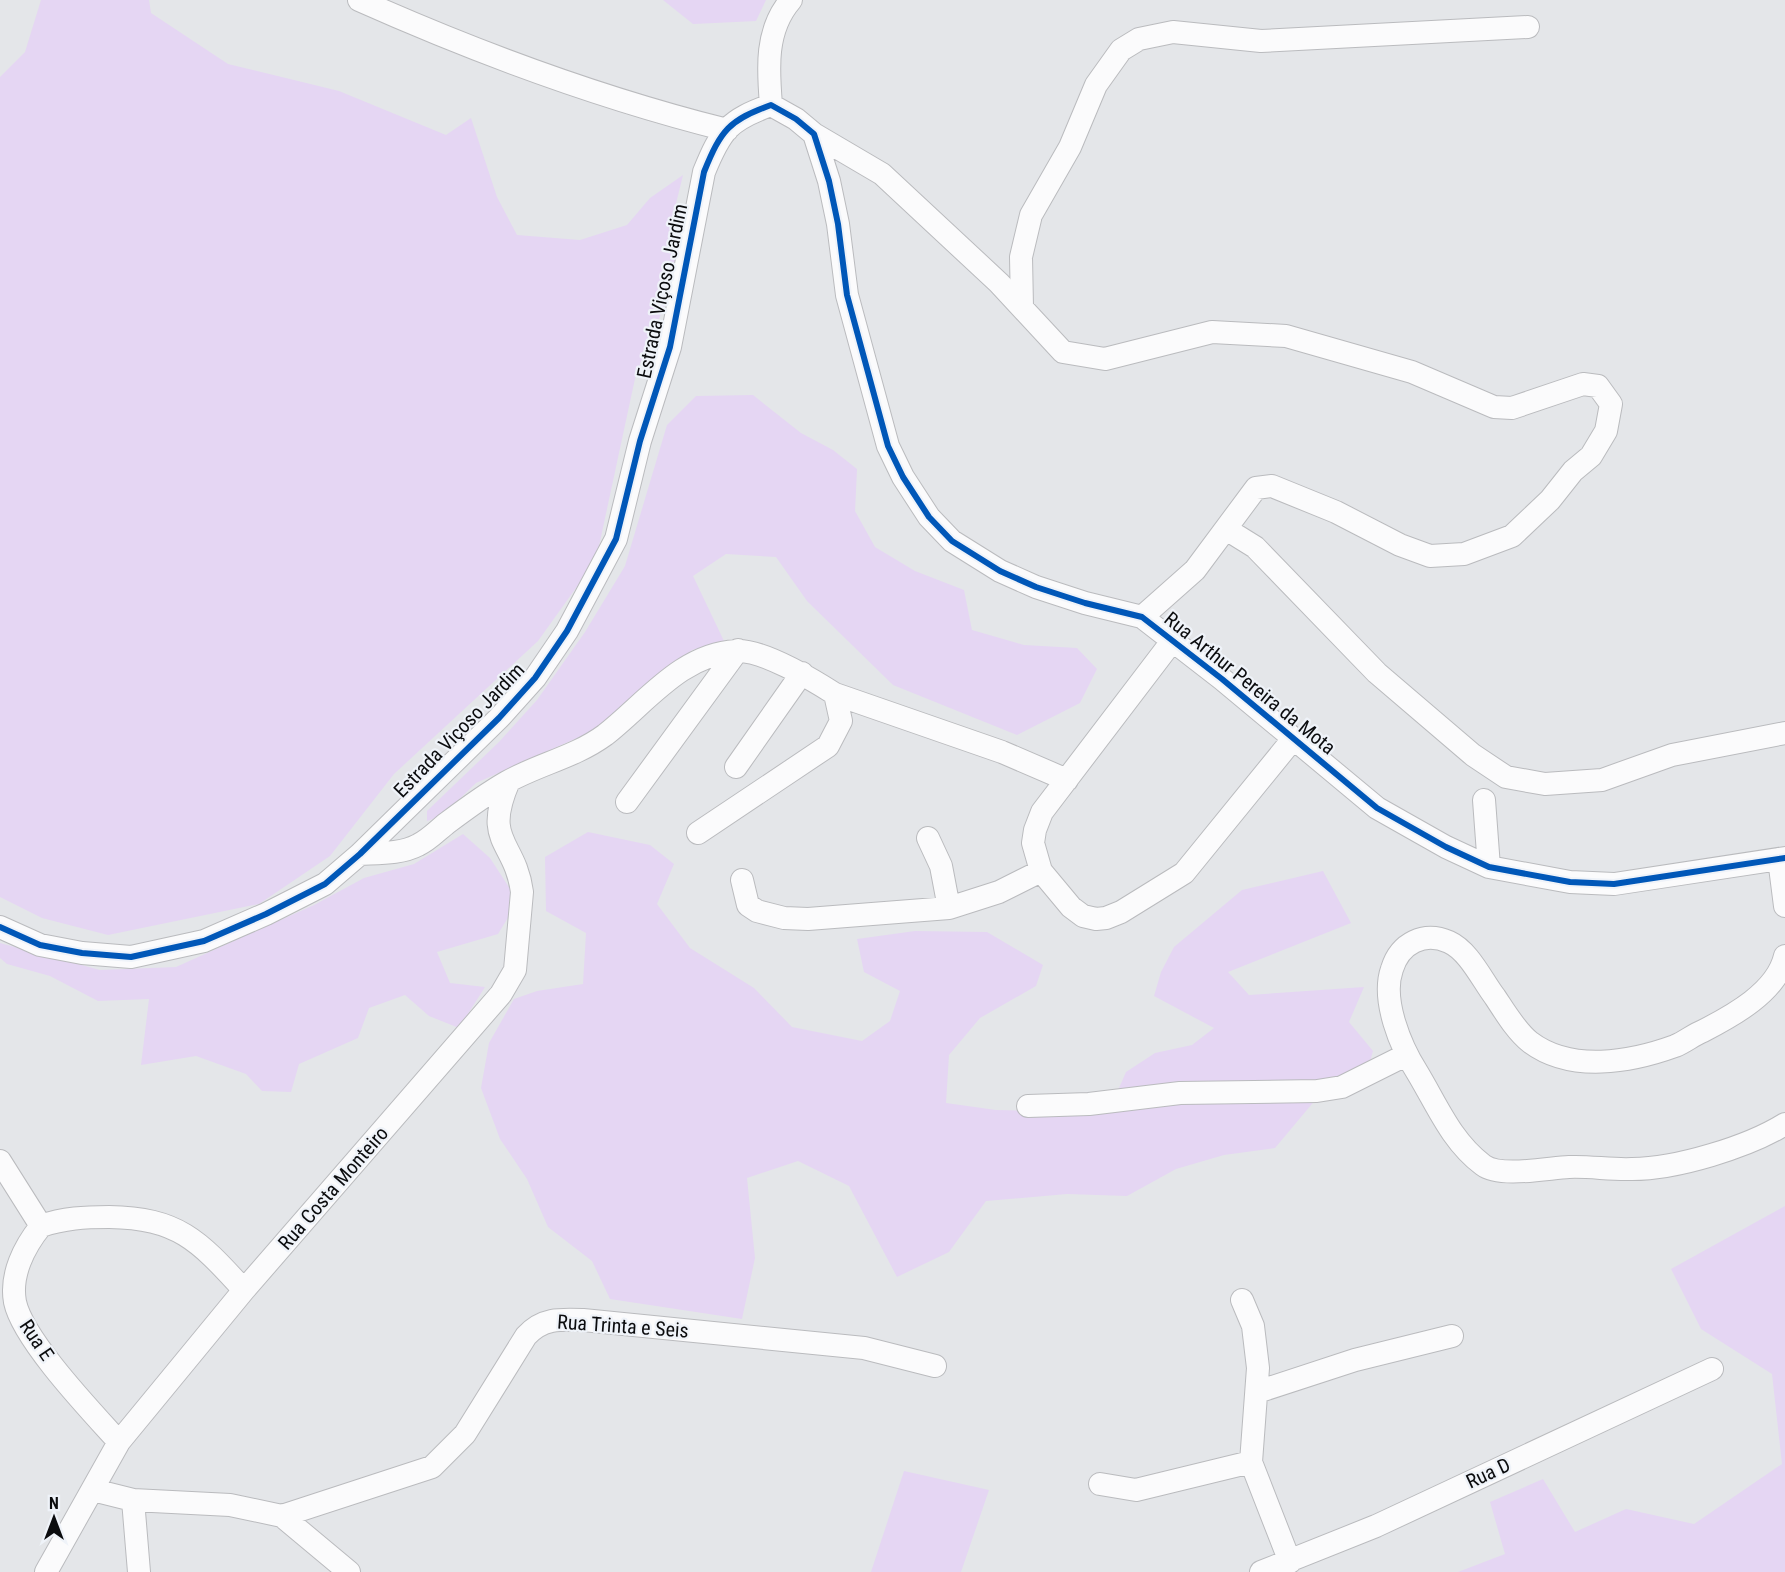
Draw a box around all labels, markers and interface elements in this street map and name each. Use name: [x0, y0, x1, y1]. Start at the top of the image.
street label: Estrada Viçoso Jardim: [632, 201, 692, 381]
street label: Rua Arthur Pereira da Mota: [1160, 607, 1340, 759]
street label: Estrada Viçoso Jardim: [389, 658, 529, 802]
street label: Rua Costa Monteiro: [273, 1121, 393, 1255]
street label: Rua Trinta e Seis: [557, 1309, 689, 1343]
street label: Rua E: [15, 1315, 59, 1365]
street label: Rua D: [1462, 1452, 1514, 1494]
north arrow: [24, 1488, 84, 1548]
text: N: [49, 1494, 59, 1513]

